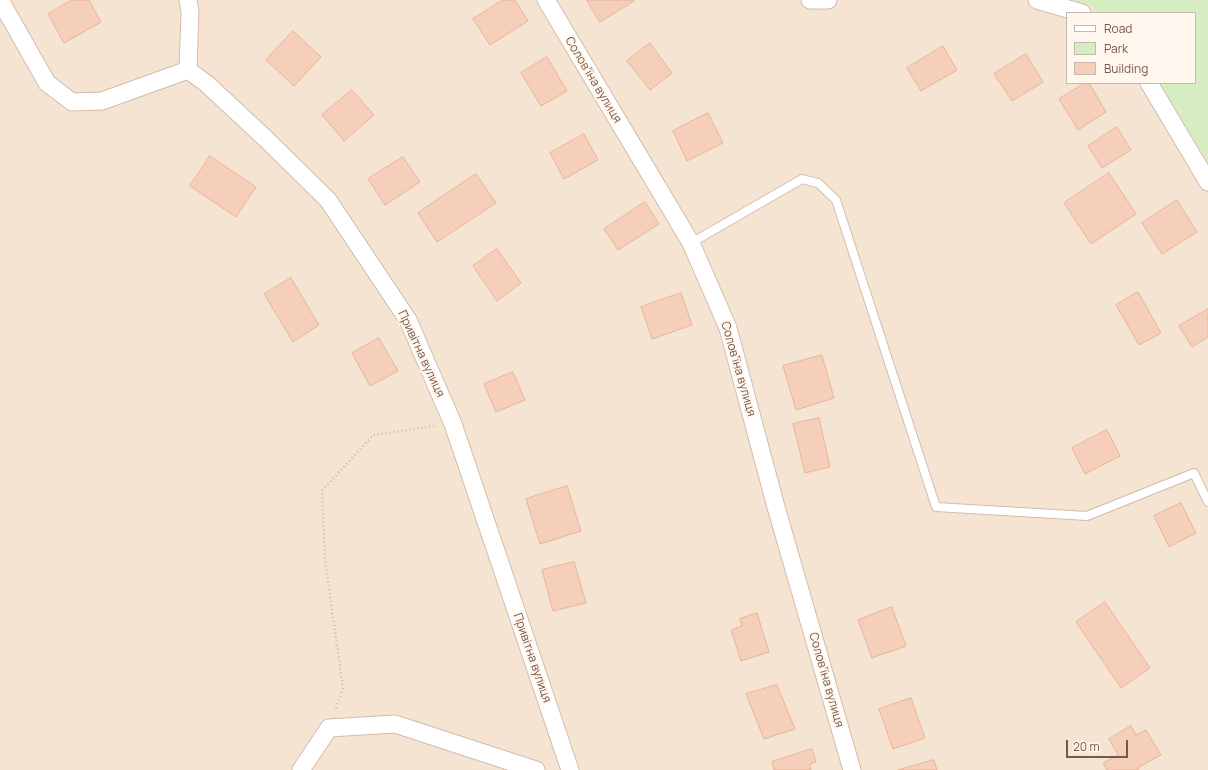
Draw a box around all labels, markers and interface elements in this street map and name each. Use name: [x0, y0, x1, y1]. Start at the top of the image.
legend: [1066, 12, 1196, 84]
text: Road: [1104, 20, 1132, 37]
street label: Соловʼїна вулиця: [562, 34, 624, 126]
text: Park: [1104, 40, 1128, 57]
text: Building: [1104, 60, 1148, 77]
street label: Привітна вулиця: [395, 308, 447, 400]
street label: Соловʼїна вулиця: [718, 320, 758, 418]
street label: Привітна вулиця: [510, 611, 554, 705]
street label: Соловʼїна вулиця: [806, 631, 846, 729]
scale bar: [1068, 732, 1130, 758]
text: 20 m: [1073, 738, 1100, 755]

